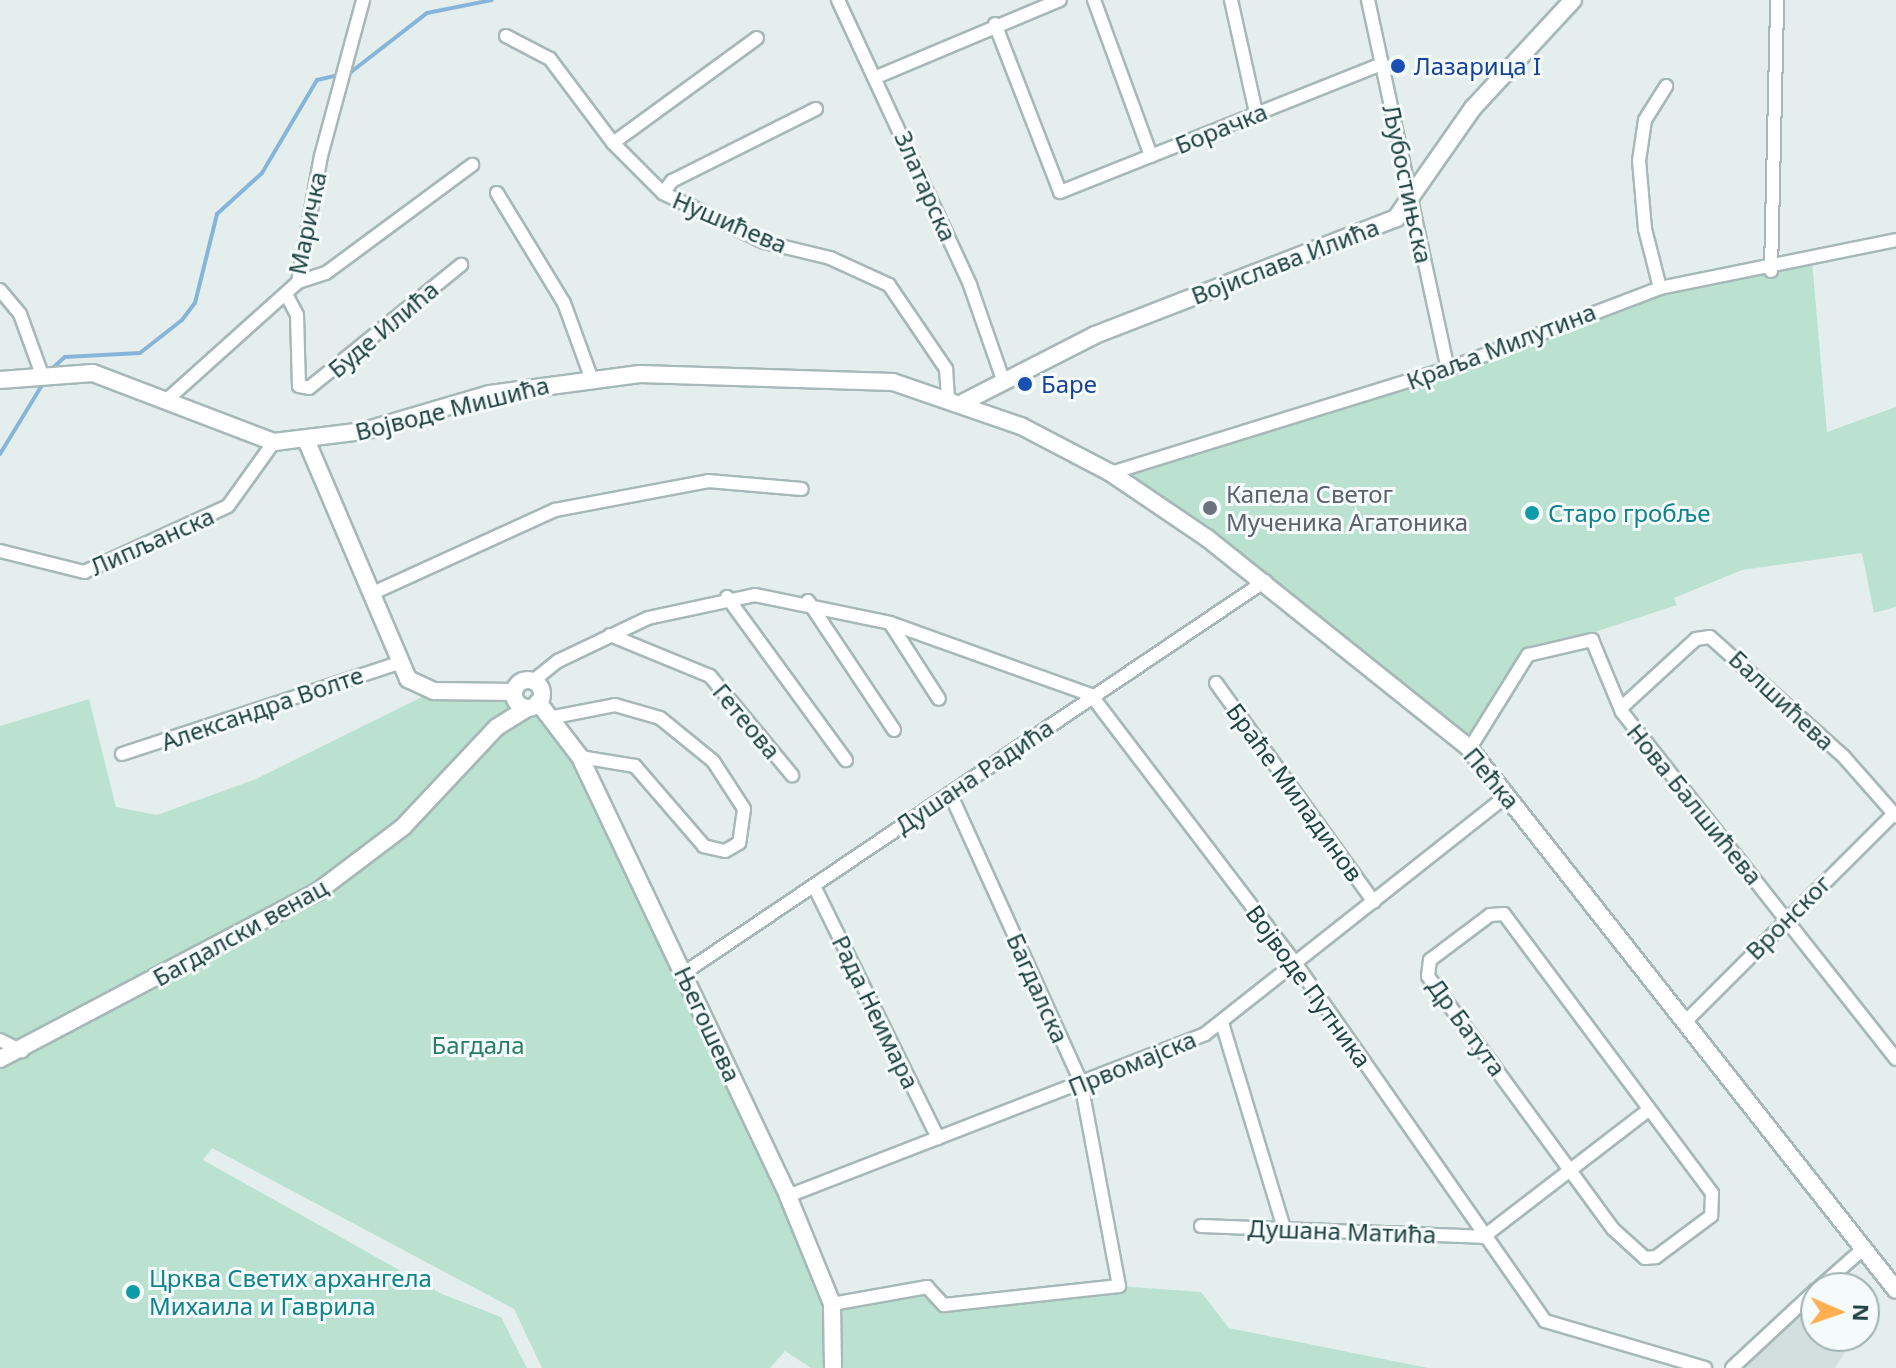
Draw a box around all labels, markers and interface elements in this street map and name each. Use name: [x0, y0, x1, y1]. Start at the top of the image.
place label: Лазарица I: [1414, 52, 1541, 80]
marker: Лазарица I: [1389, 57, 1407, 75]
street label: Борачка: [1171, 97, 1271, 159]
street label: Љубостињска: [1377, 102, 1439, 266]
street label: Златарска: [889, 126, 963, 246]
street label: Маричка: [282, 169, 332, 277]
street label: Нушићева: [669, 185, 791, 259]
street label: Војислава Илића: [1187, 212, 1383, 310]
street label: Буде Илића: [322, 275, 444, 383]
street label: Краља Милутина: [1402, 297, 1600, 395]
street label: Војводе Мишића: [352, 370, 552, 446]
place label: Баре: [1041, 370, 1097, 398]
marker: Баре: [1016, 375, 1034, 393]
place label: Капела Светог Мученика Агатоника: [1226, 480, 1468, 536]
marker: Капела Светог Мученика Агатоника: [1201, 499, 1219, 517]
place label: Старо гробље: [1548, 499, 1710, 527]
street label: Липљанска: [86, 501, 218, 581]
marker: Старо гробље: [1523, 504, 1541, 522]
street label: Балшићева: [1723, 644, 1841, 756]
street label: Александра Волте: [157, 660, 367, 756]
street label: Гетеова: [707, 677, 787, 765]
street label: Браће Миладинов: [1221, 697, 1369, 887]
street label: Душана Радића: [890, 712, 1058, 840]
street label: Нова Балшићева: [1621, 718, 1769, 890]
street label: Пећка: [1458, 741, 1526, 815]
street label: Вронског: [1740, 869, 1836, 965]
street label: Багдалски венац: [148, 872, 332, 992]
street label: Војводе Путника: [1240, 899, 1378, 1073]
street label: Багдалска: [1001, 929, 1075, 1047]
street label: Рада Неимара: [826, 931, 926, 1093]
street label: Његошева: [669, 962, 747, 1086]
street label: Др Батута: [1422, 972, 1512, 1082]
street label: Првомајска: [1064, 1024, 1200, 1102]
park label: Багдала: [432, 1031, 524, 1059]
street label: Душана Матића: [1247, 1213, 1437, 1249]
place label: Црква Светих архангела Михаила и Гаврила: [149, 1264, 432, 1320]
north arrow: [1800, 1272, 1880, 1352]
marker: Црква Светих архангела Михаила и Гаврила: [124, 1283, 142, 1301]
text: N: [1847, 1303, 1877, 1322]

